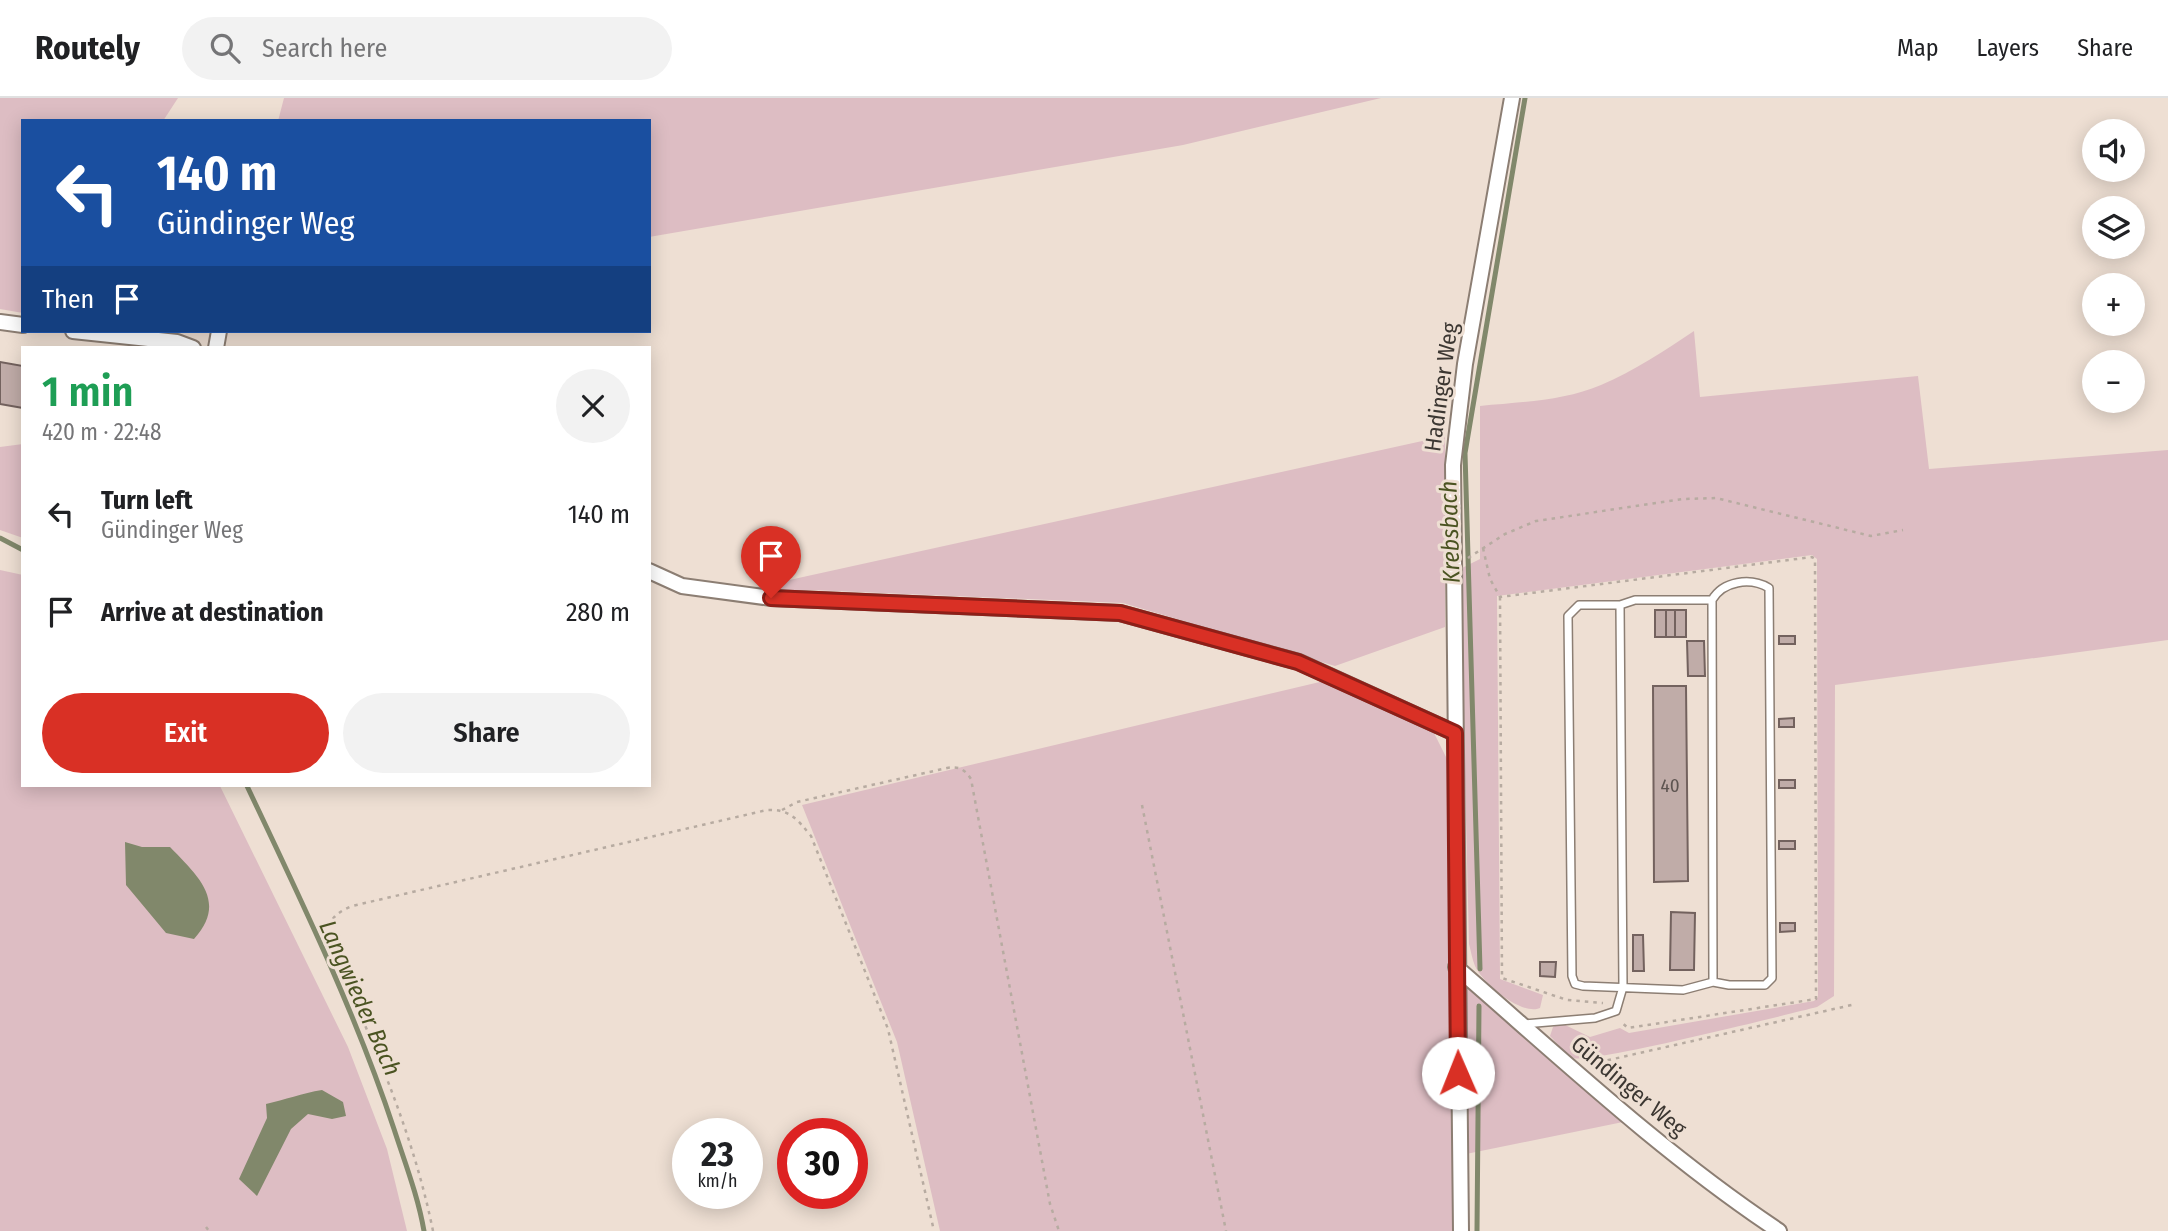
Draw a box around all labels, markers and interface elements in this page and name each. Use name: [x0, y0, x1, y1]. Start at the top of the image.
search box: [182, 17, 672, 80]
text: Routely: [35, 28, 140, 68]
icon: search: [206, 29, 244, 67]
text: Search here: [262, 33, 387, 64]
text: Map: [1897, 34, 1939, 62]
text: Layers: [1977, 34, 2039, 62]
text: Share: [2077, 34, 2133, 62]
map controls: [2082, 119, 2145, 413]
button: sound: [2082, 119, 2145, 182]
text: 140 m: [157, 144, 277, 203]
icon: left: [42, 147, 133, 238]
button: layers: [2082, 196, 2145, 259]
text: Gündinger Weg: [157, 204, 355, 242]
button: +: [2082, 273, 2145, 336]
icon: arrive: [108, 280, 146, 318]
text: Then: [42, 284, 94, 315]
street label: Hadinger Weg: [1418, 321, 1464, 453]
button: −: [2082, 350, 2145, 413]
text: 1 min: [42, 367, 133, 417]
button: close: [556, 369, 630, 443]
text: 420 m · 22:48: [42, 418, 161, 446]
water label: Krebsbach: [1434, 480, 1466, 584]
text: Turn left: [101, 485, 193, 516]
icon: left: [42, 495, 80, 533]
text: 140 m: [568, 499, 630, 530]
text: Gündinger Weg: [101, 516, 243, 544]
pin: [741, 526, 801, 598]
icon: arrive: [752, 537, 790, 575]
icon: arrive: [42, 593, 80, 631]
text: Arrive at destination: [101, 597, 324, 628]
text: 280 m: [566, 597, 630, 628]
button: Exit: [42, 693, 329, 773]
button: Share: [343, 693, 630, 773]
house number: 40: [1660, 774, 1680, 797]
water label: Langwieder Bach: [313, 916, 407, 1080]
street label: Gündinger Weg: [1566, 1030, 1693, 1142]
position arrow: [1421, 1036, 1495, 1110]
speed limit sign: 30: [777, 1118, 868, 1209]
text: 23: [701, 1133, 734, 1175]
text: km/h: [697, 1170, 738, 1192]

